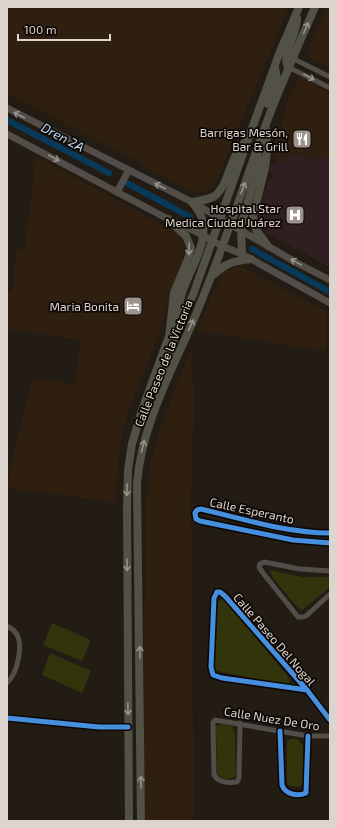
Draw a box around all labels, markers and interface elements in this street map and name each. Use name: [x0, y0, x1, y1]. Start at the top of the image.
scale bar: [18, 16, 110, 42]
text: 100 m: [24, 22, 56, 36]
one-way arrow: [302, 22, 310, 34]
one-way arrow: [303, 74, 315, 81]
one-way arrow: [13, 110, 25, 118]
water label: Dren 2A: [39, 119, 87, 155]
place label: Barrigas Mesón, Bar & Grill: [200, 125, 288, 153]
restaurant icon: Barrigas Mesón, Bar & Grill: [291, 128, 313, 150]
one-way arrow: [48, 155, 60, 163]
one-way arrow: [155, 182, 167, 189]
one-way arrow: [240, 182, 248, 194]
place label: Hospital Star Medica Ciudad Juárez: [165, 201, 281, 229]
hospital icon: Hospital Star Medica Ciudad Juárez: [284, 204, 306, 226]
one-way arrow: [185, 242, 193, 255]
one-way arrow: [290, 257, 302, 265]
hotel icon: Maria Bonita: [122, 295, 144, 317]
street label: Calle Paseo de la Victoria: [131, 297, 195, 429]
place label: Maria Bonita: [49, 299, 119, 313]
one-way arrow: [188, 320, 196, 332]
one-way arrow: [140, 440, 148, 453]
one-way arrow: [123, 483, 131, 496]
street label: Calle Esperanto: [209, 494, 296, 526]
one-way arrow: [123, 558, 131, 571]
street label: Calle Paseo Del Nogal: [231, 590, 319, 688]
one-way arrow: [136, 646, 144, 659]
one-way arrow: [124, 702, 132, 715]
street label: Calle Nuez De Oro: [223, 704, 321, 733]
one-way arrow: [137, 776, 145, 789]

